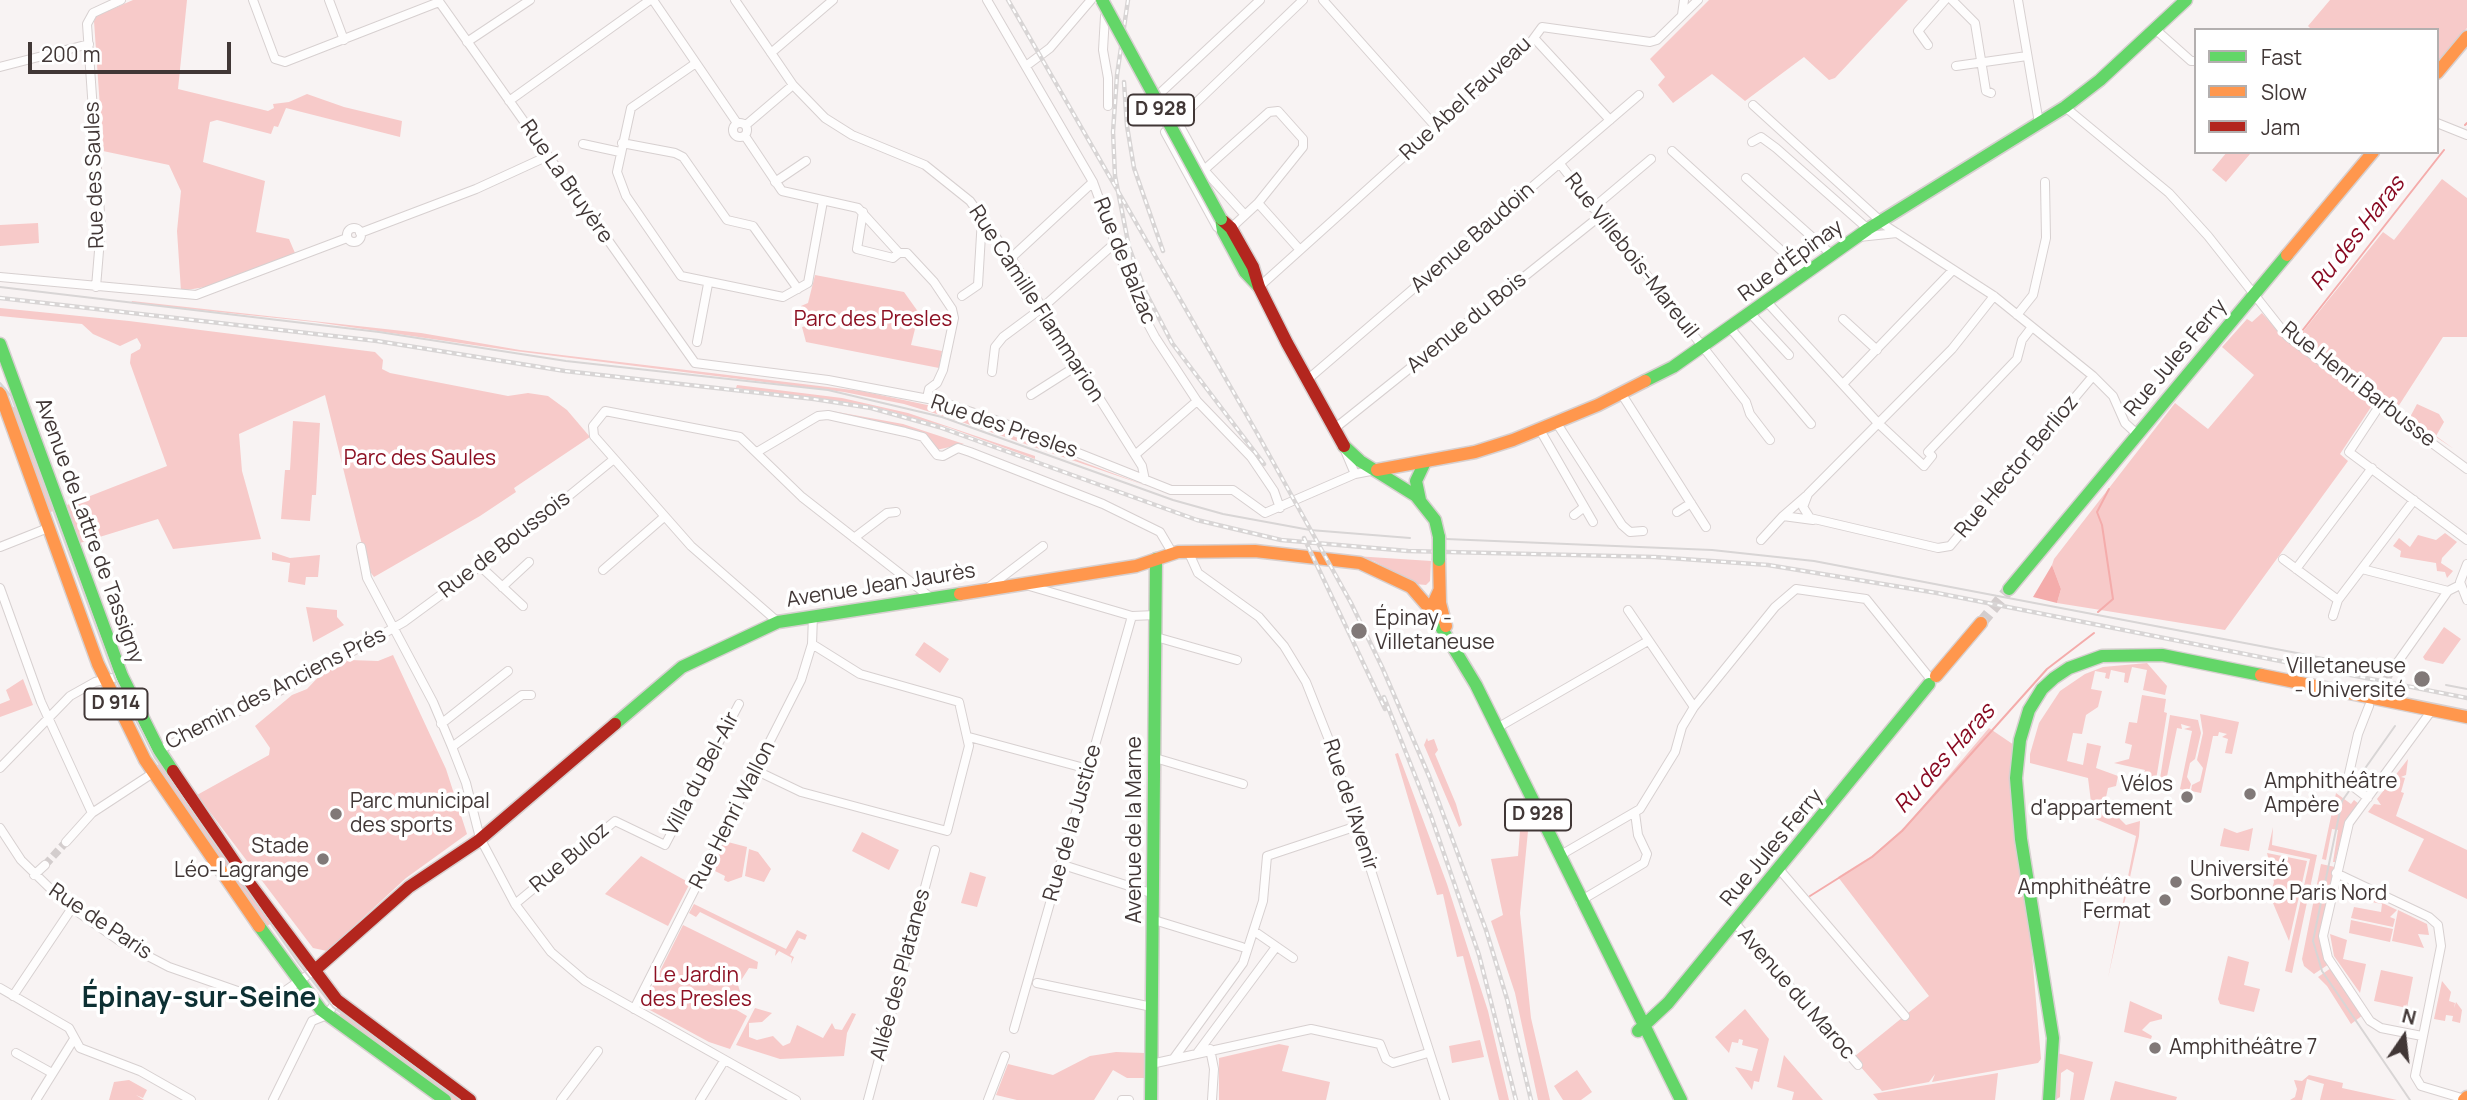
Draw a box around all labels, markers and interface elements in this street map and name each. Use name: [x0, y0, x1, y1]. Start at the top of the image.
scale bar: [32, 28, 234, 72]
legend: [2194, 28, 2439, 154]
street label: Rue Abel Fauveau: [1395, 32, 1537, 166]
text: 200 m: [41, 40, 101, 68]
text: Fast: [2261, 43, 2302, 71]
text: Slow: [2261, 78, 2307, 106]
road number: D 928: [1128, 94, 1194, 125]
street label: Rue des Saules: [80, 101, 110, 249]
text: Jam: [2261, 113, 2300, 141]
street label: Rue La Bruyère: [514, 116, 618, 248]
street label: Rue Villebois-Mareuil: [1559, 169, 1703, 343]
water label: Ru des Haras: [2305, 171, 2411, 297]
street label: Avenue Baudoin: [1406, 178, 1540, 298]
street label: Rue de Balzac: [1087, 194, 1161, 328]
street label: Rue Camille Flammarion: [963, 201, 1109, 407]
street label: Rue d'Épinay: [1734, 215, 1848, 307]
street label: Avenue du Bois: [1402, 267, 1532, 379]
street label: Rue Jules Ferry: [2120, 294, 2232, 422]
park label: Parc des Presles: [794, 307, 952, 333]
street label: Rue Henri Barbusse: [2276, 317, 2440, 453]
street label: Rue des Presles: [927, 390, 1081, 464]
street label: Rue Hector Berlioz: [1950, 391, 2084, 543]
street label: Avenue de Lattre de Tassigny: [29, 395, 149, 667]
park label: Parc des Saules: [344, 446, 496, 472]
street label: Rue de Boussois: [434, 486, 576, 604]
street label: Avenue Jean Jaurès: [785, 559, 977, 613]
place label: Épinay - Villetaneuse: [1375, 606, 1495, 656]
marker: Épinay - Villetaneuse: [1349, 621, 1369, 641]
street label: Chemin des Anciens Prés: [162, 622, 390, 756]
place label: Villetaneuse - Université: [2286, 654, 2406, 704]
marker: Villetaneuse - Université: [2412, 669, 2432, 689]
road number: D 914: [85, 688, 148, 720]
water label: Ru des Haras: [1889, 699, 2001, 819]
street label: Villa du Bel-Air: [659, 708, 745, 840]
street label: Avenue de la Marne: [1122, 736, 1148, 924]
street label: Rue de l'Avenir: [1317, 736, 1383, 874]
street label: Rue Henri Wallon: [685, 737, 781, 893]
street label: Rue de la Justice: [1039, 742, 1107, 904]
place label: Amphithéâtre Ampère: [2264, 769, 2398, 819]
place label: Vélos d'appartement: [2030, 772, 2173, 822]
street label: Rue Jules Ferry: [1716, 784, 1828, 912]
marker: Amphithéâtre Ampère: [2242, 786, 2258, 802]
place label: Parc municipal des sports: [350, 789, 490, 839]
marker: Vélos d'appartement: [2179, 789, 2195, 805]
road number: D 928: [1505, 800, 1571, 830]
marker: Parc municipal des sports: [328, 806, 344, 822]
street label: Rue Buloz: [525, 818, 615, 898]
place label: Stade Léo-Lagrange: [174, 834, 309, 884]
marker: Stade Léo-Lagrange: [315, 851, 331, 867]
place label: Université Sorbonne Paris Nord: [2190, 857, 2387, 907]
marker: Université Sorbonne Paris Nord: [2168, 874, 2184, 890]
place label: Amphithéâtre Fermat: [2017, 875, 2151, 925]
street label: Rue de Paris: [44, 878, 156, 966]
street label: Allée des Platanes: [866, 886, 936, 1064]
marker: Amphithéâtre Fermat: [2157, 892, 2173, 908]
street label: Avenue du Maroc: [1732, 923, 1860, 1065]
park label: Le Jardin des Presles: [640, 963, 752, 1013]
district label: Épinay-sur-Seine: [82, 982, 316, 1016]
north arrow: [2369, 1002, 2439, 1072]
text: N: [2399, 1002, 2419, 1031]
place label: Amphithéâtre 7: [2169, 1035, 2317, 1061]
marker: Amphithéâtre 7: [2147, 1040, 2163, 1056]

